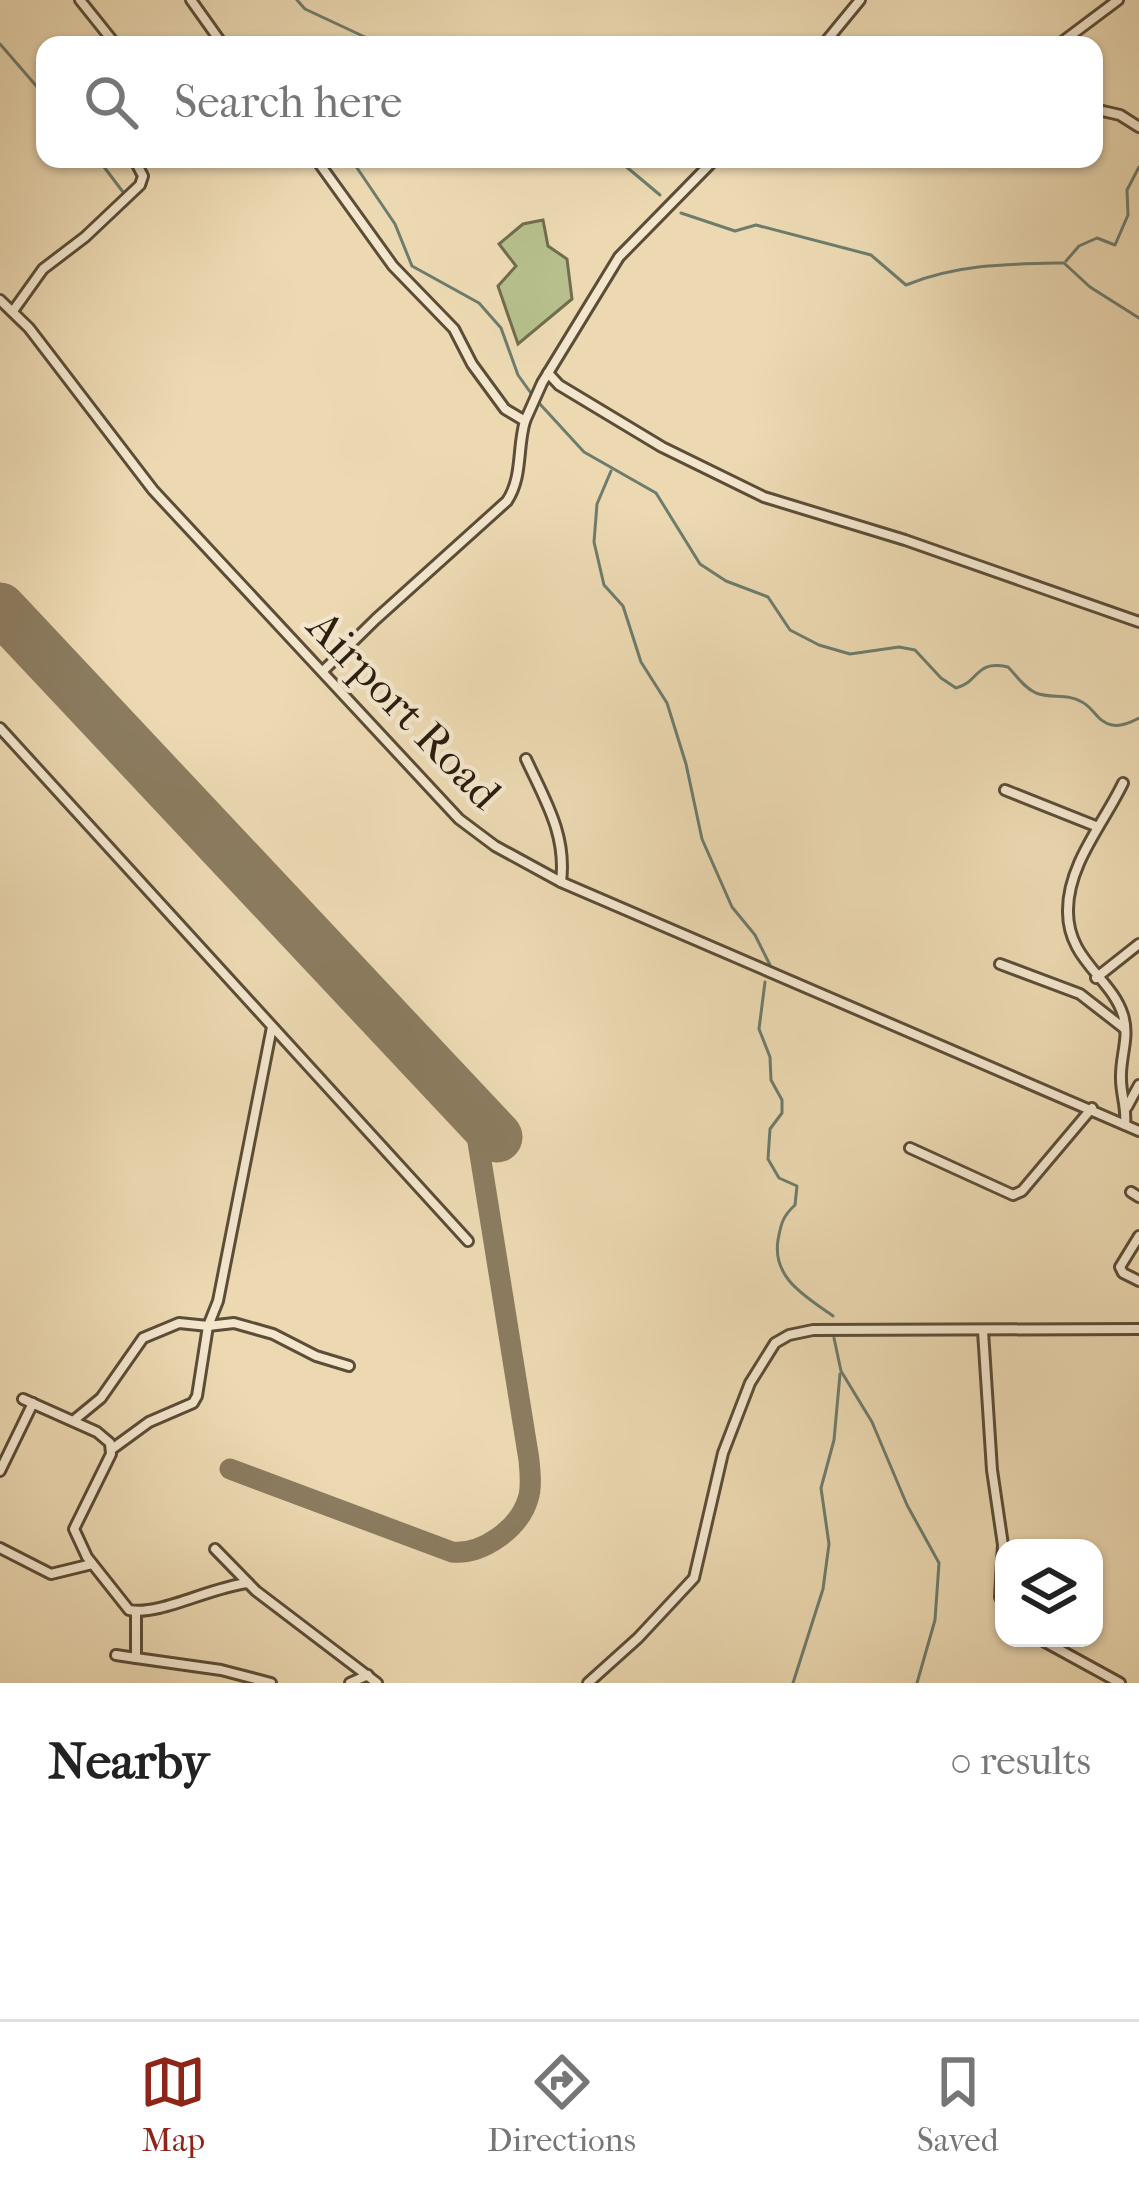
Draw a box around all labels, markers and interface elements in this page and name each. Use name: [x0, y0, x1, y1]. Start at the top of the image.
search box: [36, 36, 1103, 168]
icon: search: [78, 69, 144, 135]
text: Search here: [174, 76, 402, 129]
street label: Airport Road: [295, 598, 512, 821]
map controls: [995, 1539, 1103, 1647]
button: layers: [995, 1539, 1103, 1647]
text: Nearby: [48, 1731, 209, 1791]
text: 0 results: [950, 1738, 1091, 1784]
tab: Map: [140, 2049, 206, 2160]
tab: Directions: [487, 2049, 636, 2160]
tab: Saved: [917, 2049, 999, 2160]

